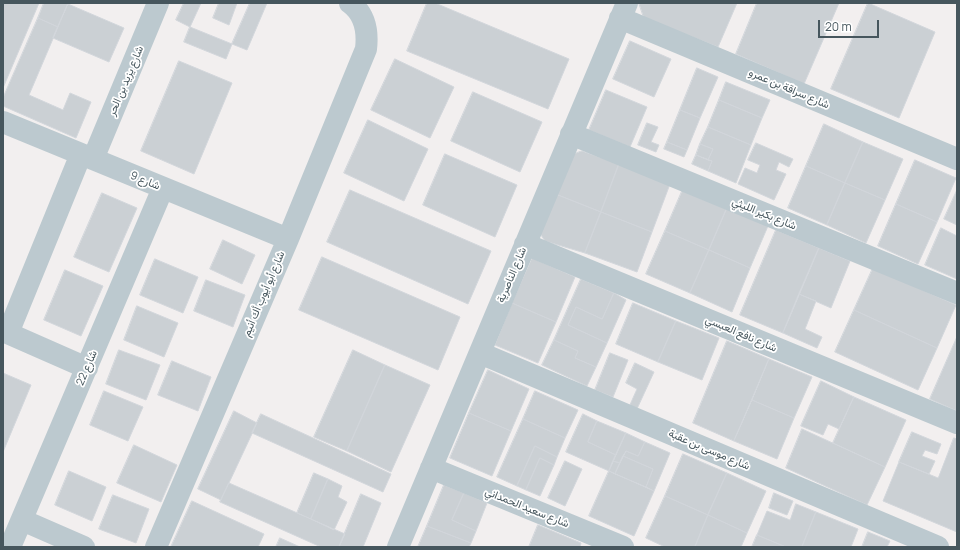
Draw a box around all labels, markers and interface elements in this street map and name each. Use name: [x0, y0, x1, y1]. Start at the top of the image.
scale bar: [820, 12, 881, 38]
text: 20 m: [825, 18, 852, 35]
street label: شارع يزيد بن الحر: [105, 44, 147, 118]
street label: شارع سراقة بن عمرو: [747, 66, 831, 112]
street label: شارع 9: [128, 169, 162, 193]
street label: شارع بكير الليثي: [730, 195, 798, 233]
street label: شارع الناصرية: [494, 245, 530, 305]
street label: شارع أبو أيوب أك أنيم: [240, 249, 288, 339]
street label: شارع نافع العبسي: [703, 313, 779, 355]
street label: شارع 22: [74, 348, 100, 388]
street label: شارع موسى بن عقبة: [666, 427, 752, 473]
street label: شارع سعيد الحمداني: [483, 485, 571, 531]

